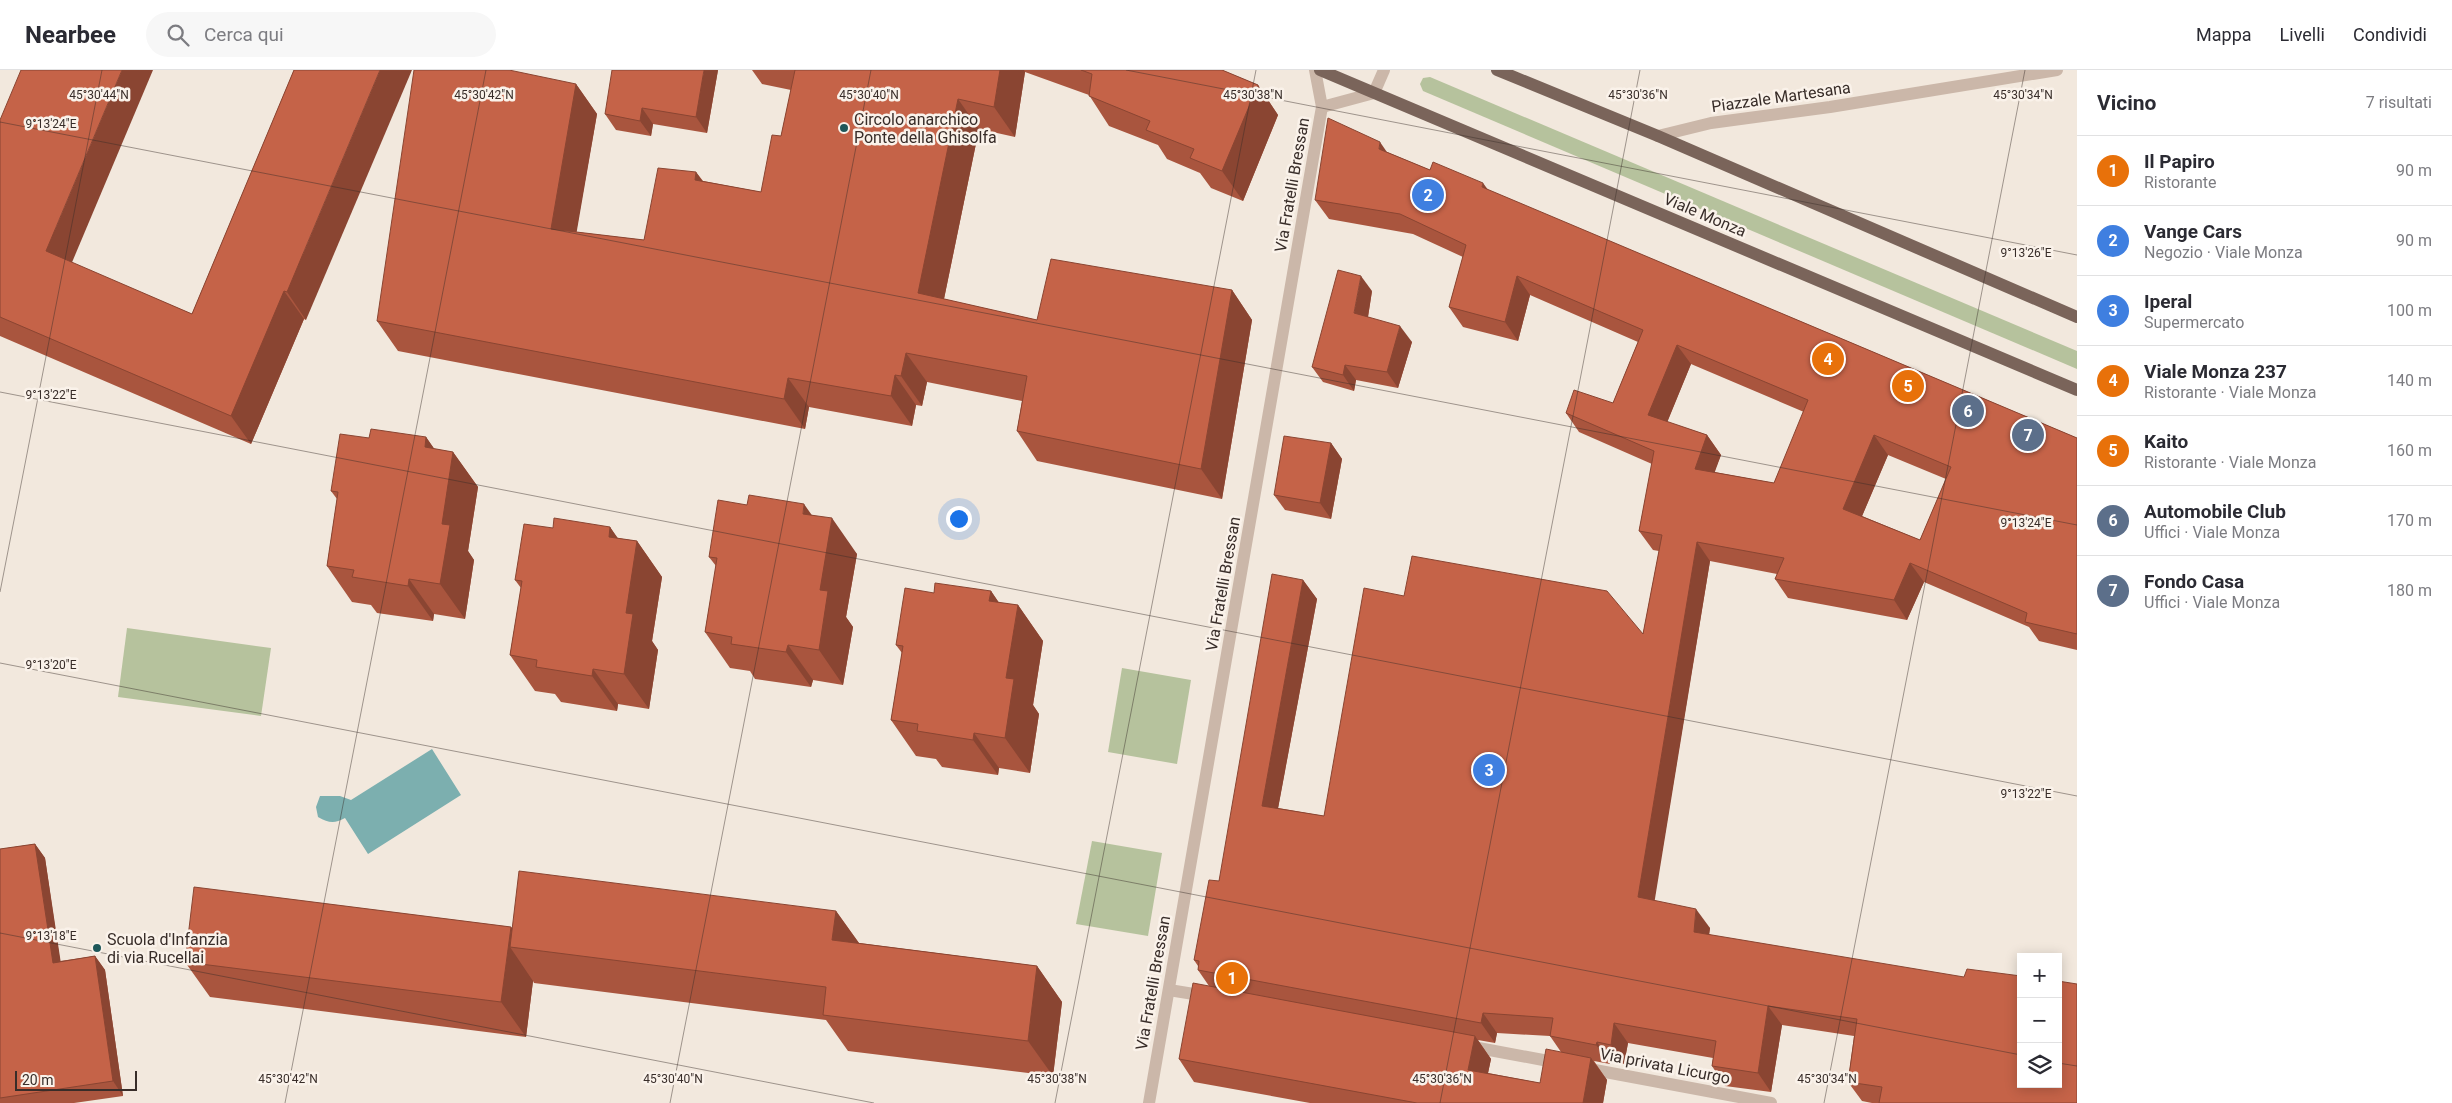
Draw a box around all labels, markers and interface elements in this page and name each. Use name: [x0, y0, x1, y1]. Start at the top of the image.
search box: [146, 12, 496, 57]
text: Nearbee: [25, 21, 116, 49]
icon: search: [164, 21, 192, 49]
text: Cerca qui: [204, 23, 284, 46]
text: Mappa: [2196, 24, 2252, 45]
text: Livelli: [2280, 24, 2325, 45]
text: Condividi: [2353, 24, 2427, 45]
street label: Piazzale Martesana: [1710, 78, 1852, 116]
text: 45°30'44"N: [69, 88, 129, 102]
text: 45°30'42"N: [454, 88, 514, 102]
text: 45°30'40"N: [839, 88, 899, 102]
text: 45°30'38"N: [1223, 88, 1283, 102]
text: 45°30'36"N: [1608, 88, 1668, 102]
text: 45°30'34"N: [1993, 88, 2053, 102]
text: Vicino: [2097, 91, 2156, 115]
text: 7 risultati: [2366, 93, 2432, 112]
place label: Circolo anarchico Ponte della Ghisolfa: [854, 110, 997, 147]
street label: Via Fratelli Bressan: [1271, 116, 1313, 254]
text: 9°13'24"E: [26, 117, 77, 131]
marker: Circolo anarchico Ponte della Ghisolfa: [838, 122, 850, 134]
text: Il Papiro: [2144, 150, 2215, 173]
text: 1: [2108, 161, 2118, 180]
text: 90 m: [2396, 161, 2432, 180]
text: Ristorante: [2144, 173, 2217, 192]
pin: 2: [1412, 176, 1444, 214]
street label: Viale Monza: [1661, 189, 1749, 241]
text: Vange Cars: [2144, 220, 2242, 243]
text: 2: [2108, 231, 2118, 250]
text: 90 m: [2396, 231, 2432, 250]
text: Negozio · Viale Monza: [2144, 243, 2303, 262]
text: 9°13'26"E: [2001, 246, 2052, 260]
text: Iperal: [2144, 290, 2192, 313]
text: 3: [2108, 301, 2118, 320]
text: 100 m: [2387, 301, 2432, 320]
text: Supermercato: [2144, 313, 2244, 332]
pin: 4: [1812, 340, 1844, 378]
text: Viale Monza 237: [2144, 360, 2287, 383]
pin: 5: [1892, 367, 1924, 405]
text: 4: [2108, 371, 2118, 390]
text: 140 m: [2387, 371, 2432, 390]
text: Ristorante · Viale Monza: [2144, 383, 2316, 402]
text: 9°13'22"E: [26, 388, 77, 402]
pin: 6: [1952, 392, 1984, 430]
pin: 7: [2012, 416, 2044, 454]
text: Kaito: [2144, 430, 2188, 453]
text: 5: [2108, 441, 2118, 460]
text: 160 m: [2387, 441, 2432, 460]
text: Ristorante · Viale Monza: [2144, 453, 2316, 472]
text: Automobile Club: [2144, 500, 2286, 523]
your location: [946, 506, 972, 532]
text: 6: [2108, 511, 2118, 530]
text: 170 m: [2387, 511, 2432, 530]
street label: Via Fratelli Bressan: [1202, 515, 1244, 653]
text: 9°13'24"E: [2001, 516, 2052, 530]
text: Uffici · Viale Monza: [2144, 523, 2280, 542]
text: Fondo Casa: [2144, 570, 2244, 593]
text: 7: [2108, 581, 2118, 600]
text: 180 m: [2387, 581, 2432, 600]
text: Uffici · Viale Monza: [2144, 593, 2280, 612]
text: 9°13'20"E: [26, 658, 77, 672]
pin: 3: [1473, 751, 1505, 789]
text: 9°13'22"E: [2001, 787, 2052, 801]
street label: Via Fratelli Bressan: [1132, 914, 1174, 1052]
text: 9°13'18"E: [26, 929, 77, 943]
place label: Scuola d'Infanzia di via Rucellai: [107, 930, 228, 967]
marker: Scuola d'Infanzia di via Rucellai: [91, 942, 103, 954]
map controls: [2017, 953, 2062, 1088]
button: +: [2017, 953, 2062, 998]
pin: 1: [1216, 959, 1248, 997]
button: −: [2017, 998, 2062, 1043]
button: layers: [2017, 1043, 2062, 1088]
street label: Via privata Licurgo: [1598, 1044, 1732, 1088]
scale bar: [15, 1068, 138, 1091]
text: 20 m: [22, 1072, 54, 1088]
text: 45°30'42"N: [258, 1072, 318, 1086]
text: 45°30'40"N: [643, 1072, 703, 1086]
text: 45°30'38"N: [1027, 1072, 1087, 1086]
text: 45°30'36"N: [1412, 1072, 1472, 1086]
text: 45°30'34"N: [1797, 1072, 1857, 1086]

